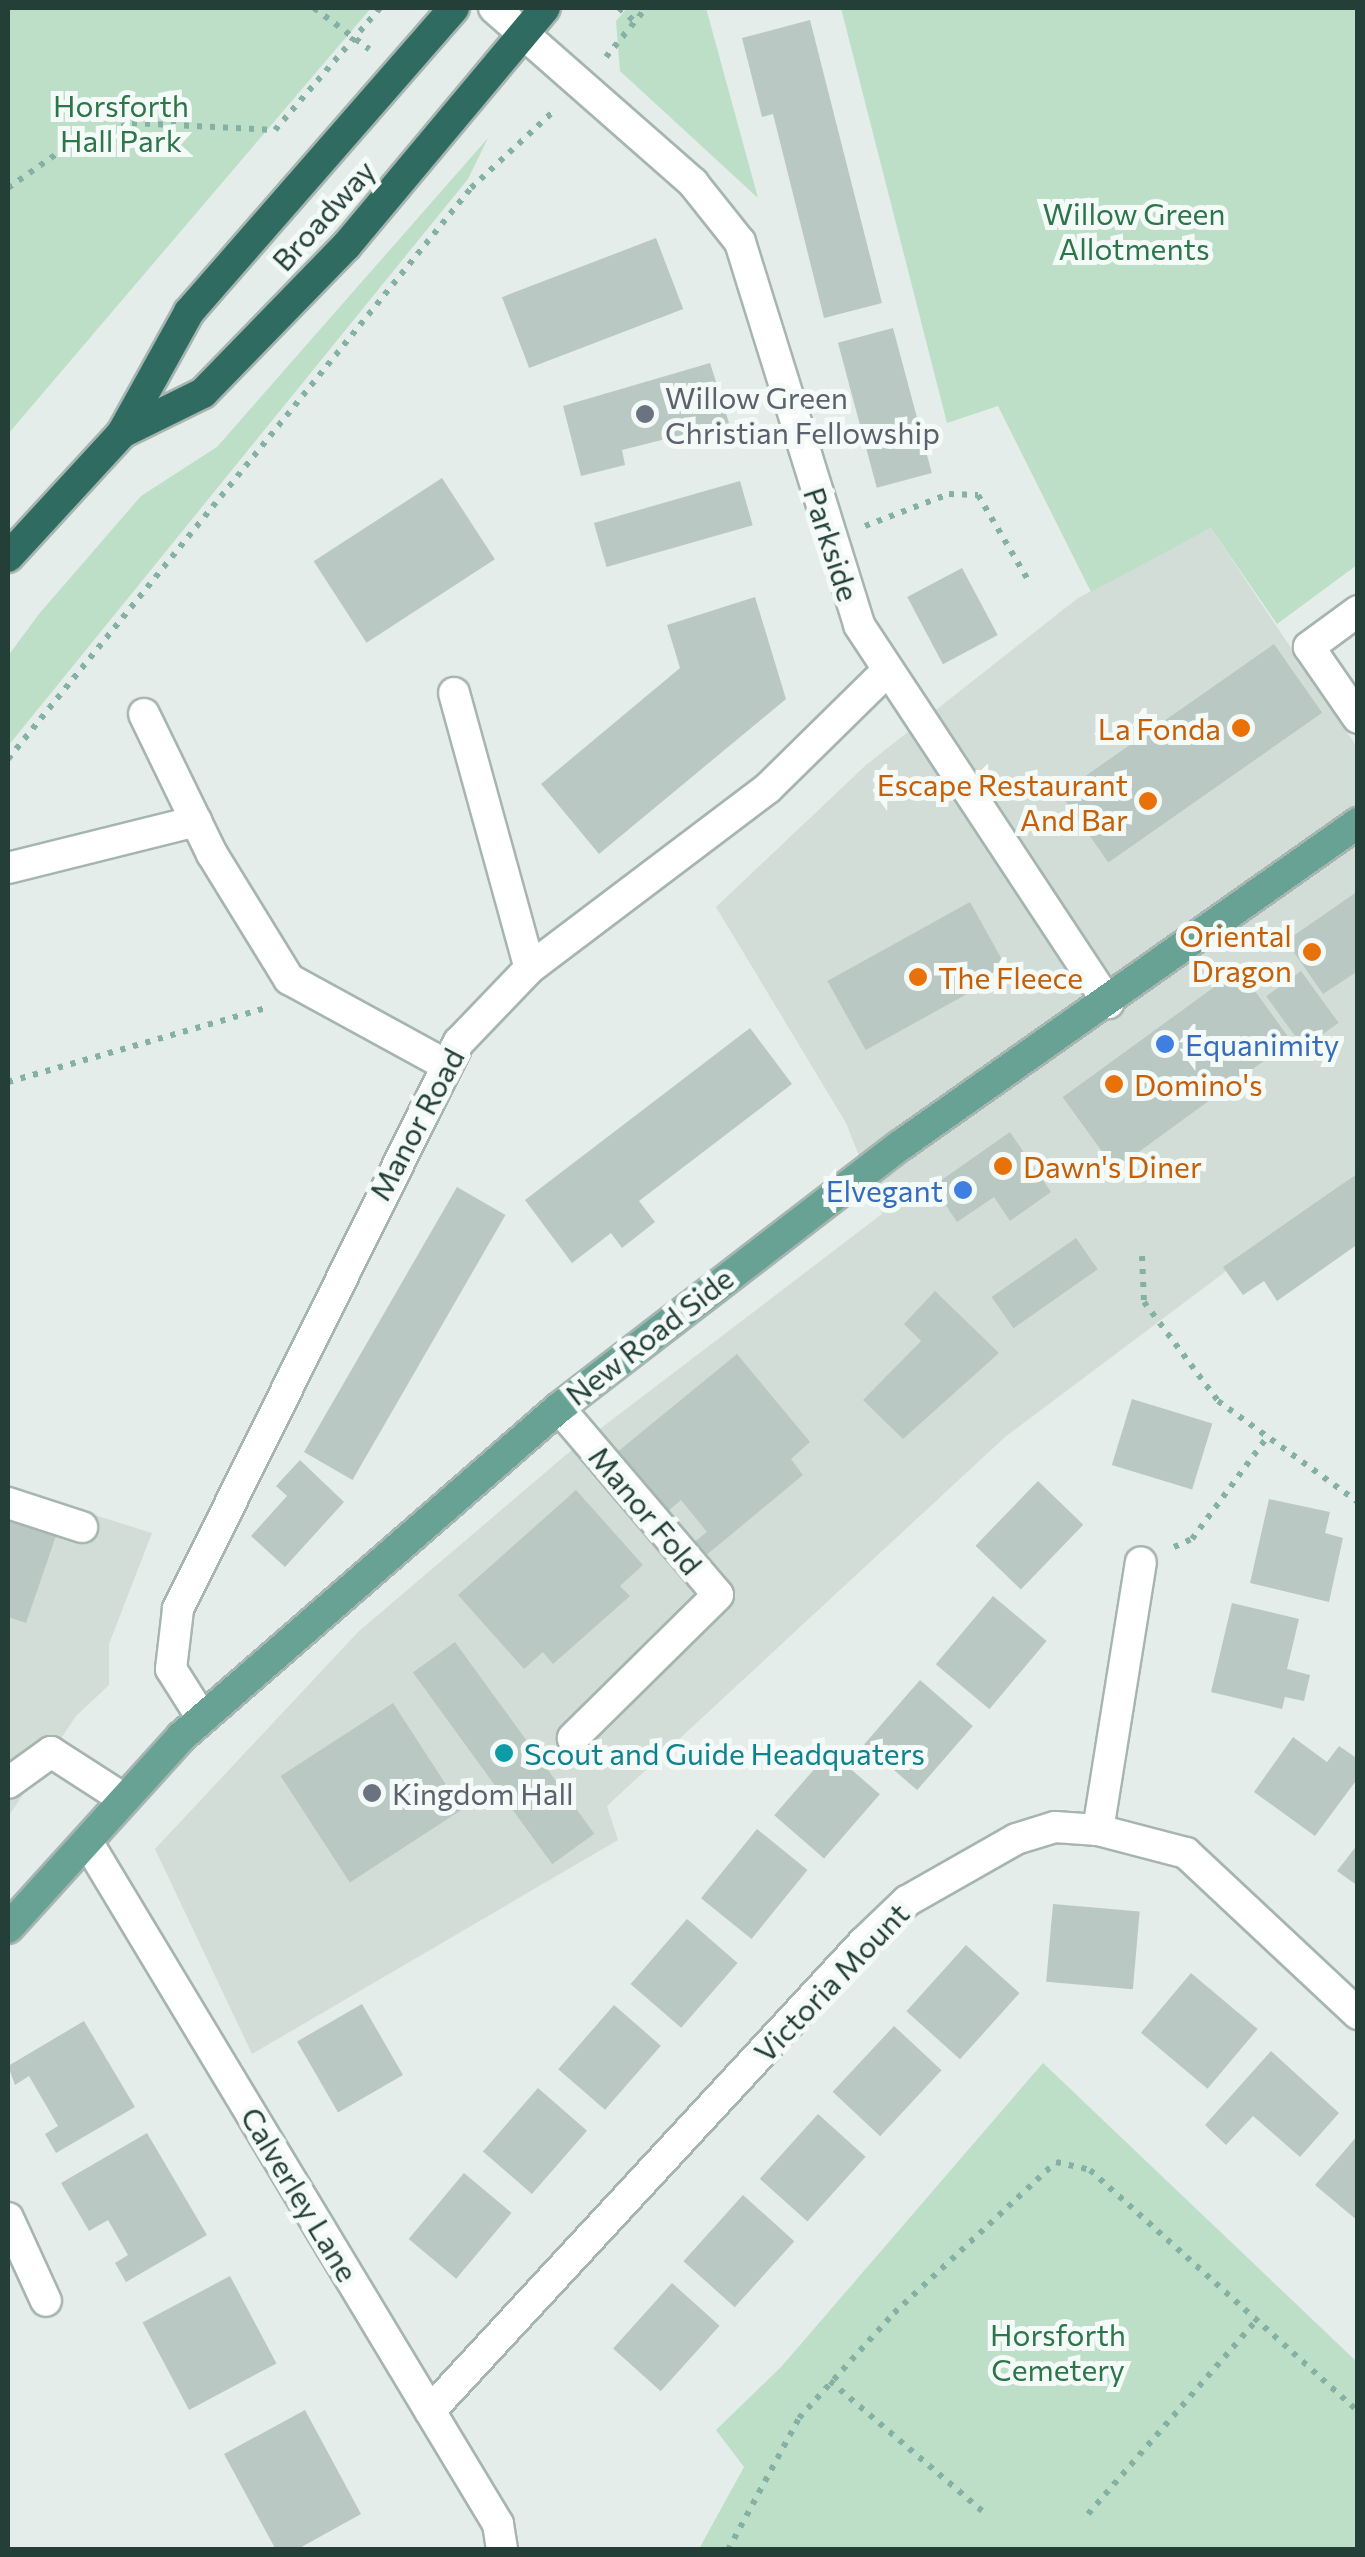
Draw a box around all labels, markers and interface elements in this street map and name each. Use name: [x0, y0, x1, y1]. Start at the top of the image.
park label: Horsforth Hall Park: [53, 87, 189, 158]
street label: Broadway: [264, 152, 382, 278]
park label: Willow Green Allotments: [1043, 195, 1225, 266]
place label: Willow Green Christian Fellowship: [665, 379, 940, 450]
marker: Willow Green Christian Fellowship: [634, 403, 656, 425]
street label: Parkside: [797, 483, 867, 605]
place label: La Fonda: [1098, 710, 1221, 746]
marker: La Fonda: [1230, 717, 1252, 739]
place label: Escape Restaurant And Bar: [877, 766, 1128, 836]
marker: Escape Restaurant And Bar: [1137, 790, 1159, 812]
place label: Oriental Dragon: [1179, 917, 1292, 988]
marker: Oriental Dragon: [1301, 941, 1323, 963]
place label: The Fleece: [938, 959, 1083, 995]
marker: The Fleece: [907, 966, 929, 988]
place label: Equanimity: [1185, 1026, 1339, 1062]
marker: Equanimity: [1154, 1033, 1176, 1055]
street label: Manor Road: [361, 1042, 471, 1206]
place label: Domino's: [1134, 1066, 1263, 1102]
marker: Domino's: [1103, 1073, 1125, 1095]
place label: Dawn's Diner: [1023, 1148, 1202, 1184]
marker: Dawn's Diner: [992, 1155, 1014, 1177]
place label: Elvegant: [826, 1172, 943, 1208]
marker: Elvegant: [952, 1179, 974, 1201]
street label: New Road Side: [558, 1260, 740, 1412]
street label: Manor Fold: [582, 1439, 710, 1581]
place label: Scout and Guide Headquaters: [524, 1735, 925, 1771]
marker: Scout and Guide Headquaters: [493, 1742, 515, 1764]
place label: Kingdom Hall: [392, 1775, 574, 1811]
marker: Kingdom Hall: [361, 1782, 383, 1804]
street label: Victoria Mount: [746, 1895, 916, 2069]
street label: Calverley Lane: [234, 2100, 366, 2288]
park label: Horsforth Cemetery: [990, 2316, 1126, 2386]

